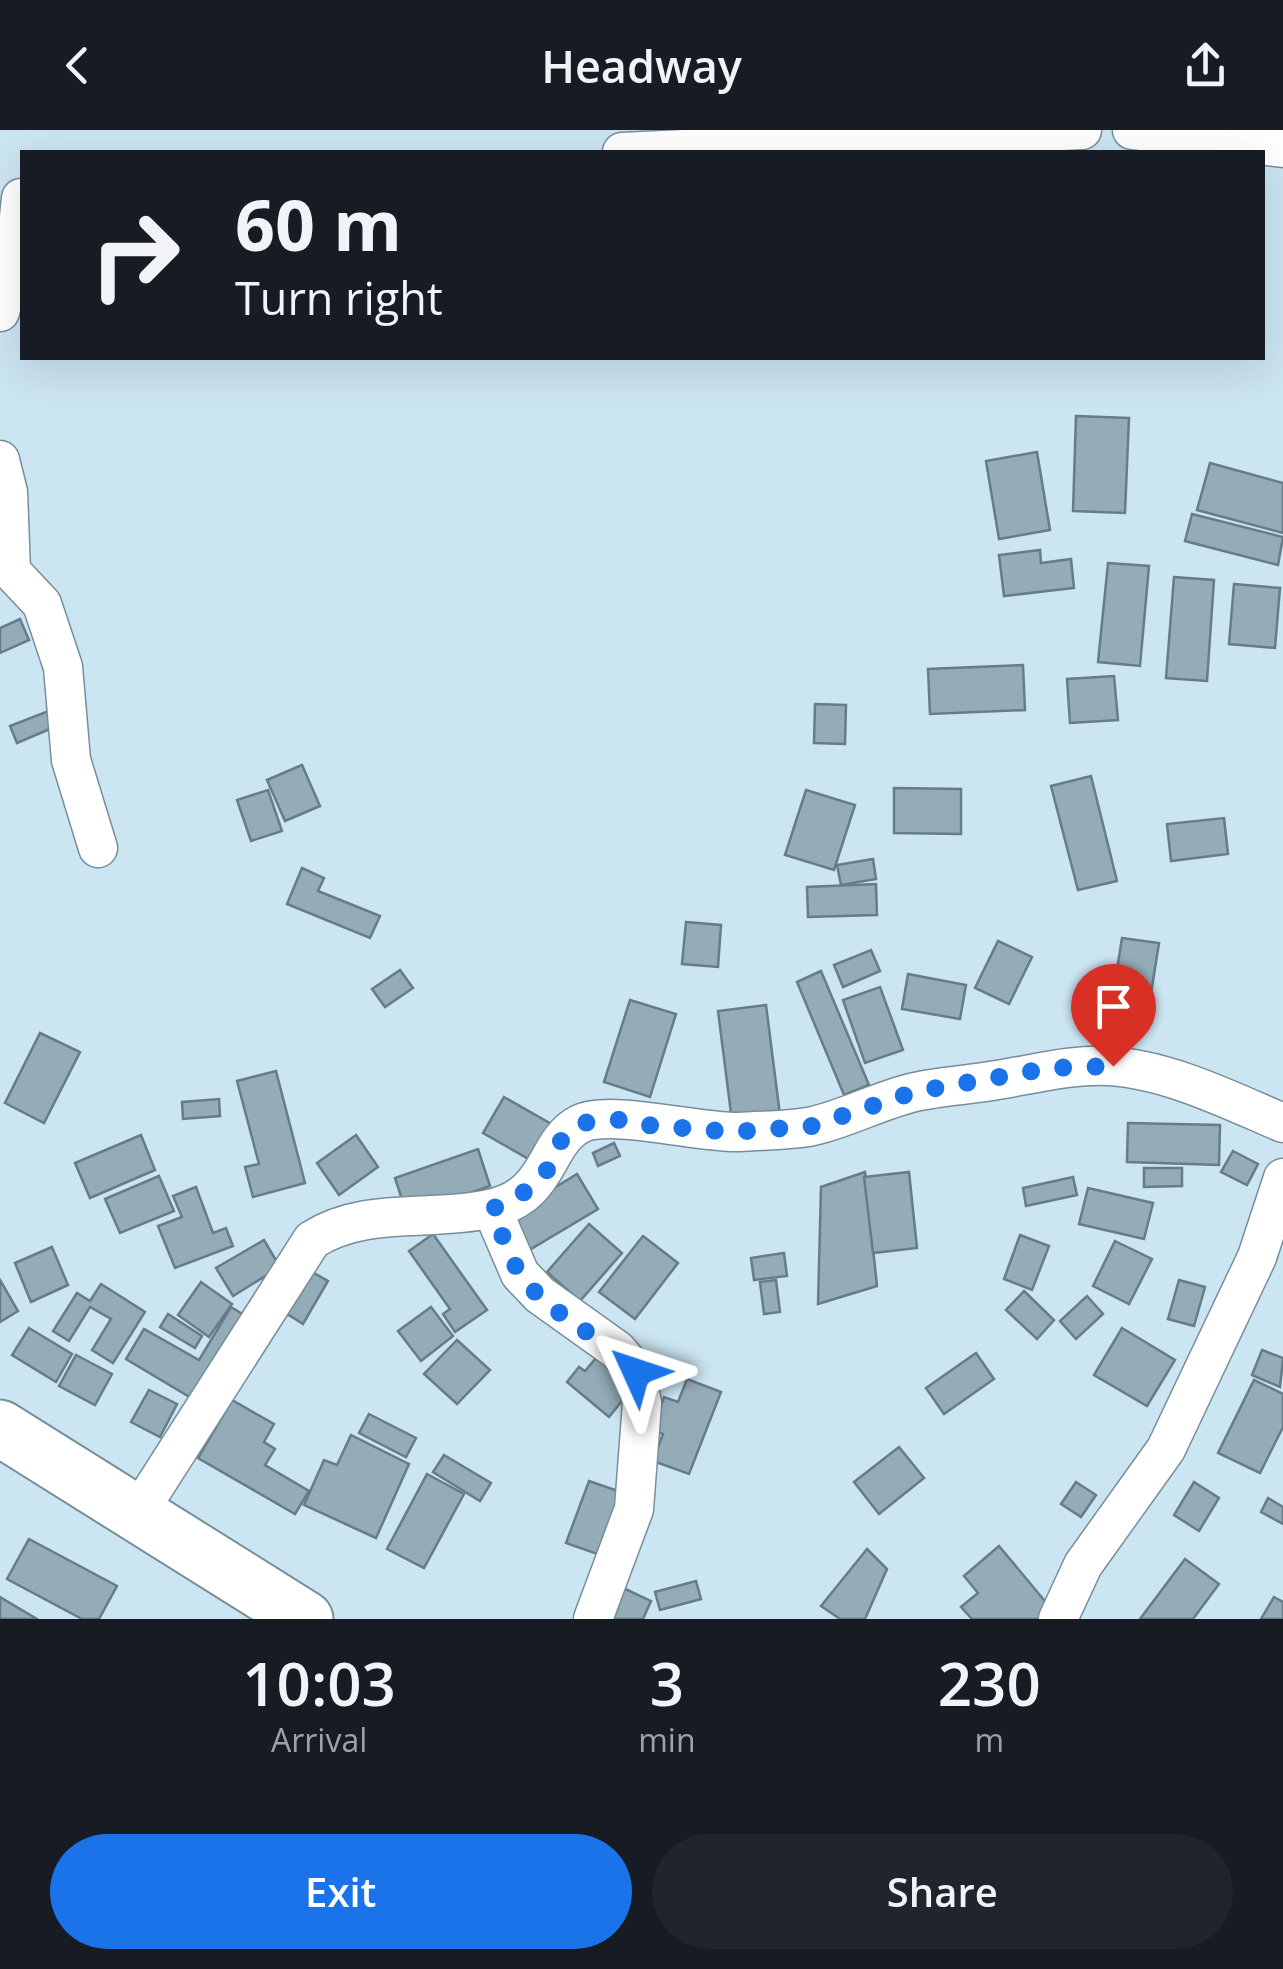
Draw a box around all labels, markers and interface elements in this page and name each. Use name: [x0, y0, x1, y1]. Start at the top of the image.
text: Headway: [541, 35, 742, 96]
icon: back: [50, 38, 105, 93]
icon: share: [1178, 38, 1233, 93]
text: 60 m: [235, 176, 402, 272]
icon: right: [70, 190, 200, 320]
text: Turn right: [235, 267, 443, 328]
pin: [1071, 964, 1156, 1067]
icon: arrive: [1086, 979, 1141, 1034]
position arrow: [584, 1320, 688, 1424]
text: 10:03: [242, 1642, 396, 1724]
text: 3: [650, 1642, 684, 1724]
text: 230: [938, 1642, 1041, 1724]
text: Arrival: [271, 1718, 367, 1761]
text: min: [638, 1718, 696, 1761]
text: m: [974, 1718, 1004, 1761]
button: Exit: [50, 1834, 632, 1949]
button: Share: [652, 1834, 1233, 1949]

